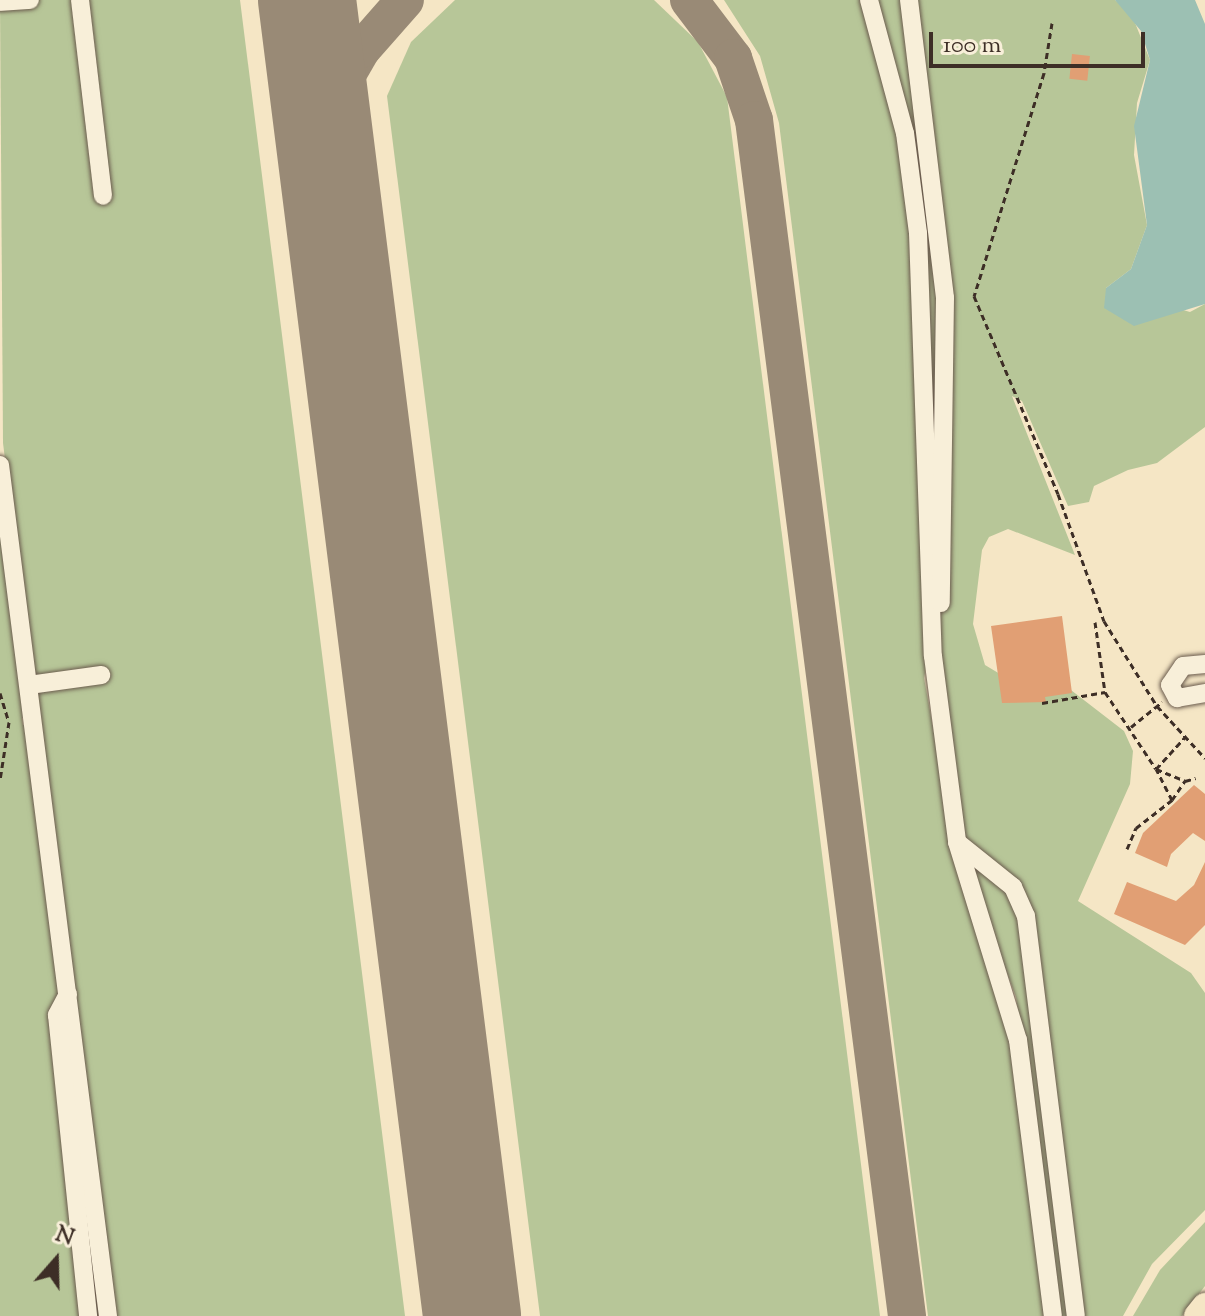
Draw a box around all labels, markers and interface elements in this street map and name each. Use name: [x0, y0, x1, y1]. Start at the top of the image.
scale bar: [933, 16, 1149, 66]
text: 100 m: [943, 29, 1001, 63]
text: N: [50, 1219, 78, 1255]
north arrow: [16, 1220, 96, 1300]

